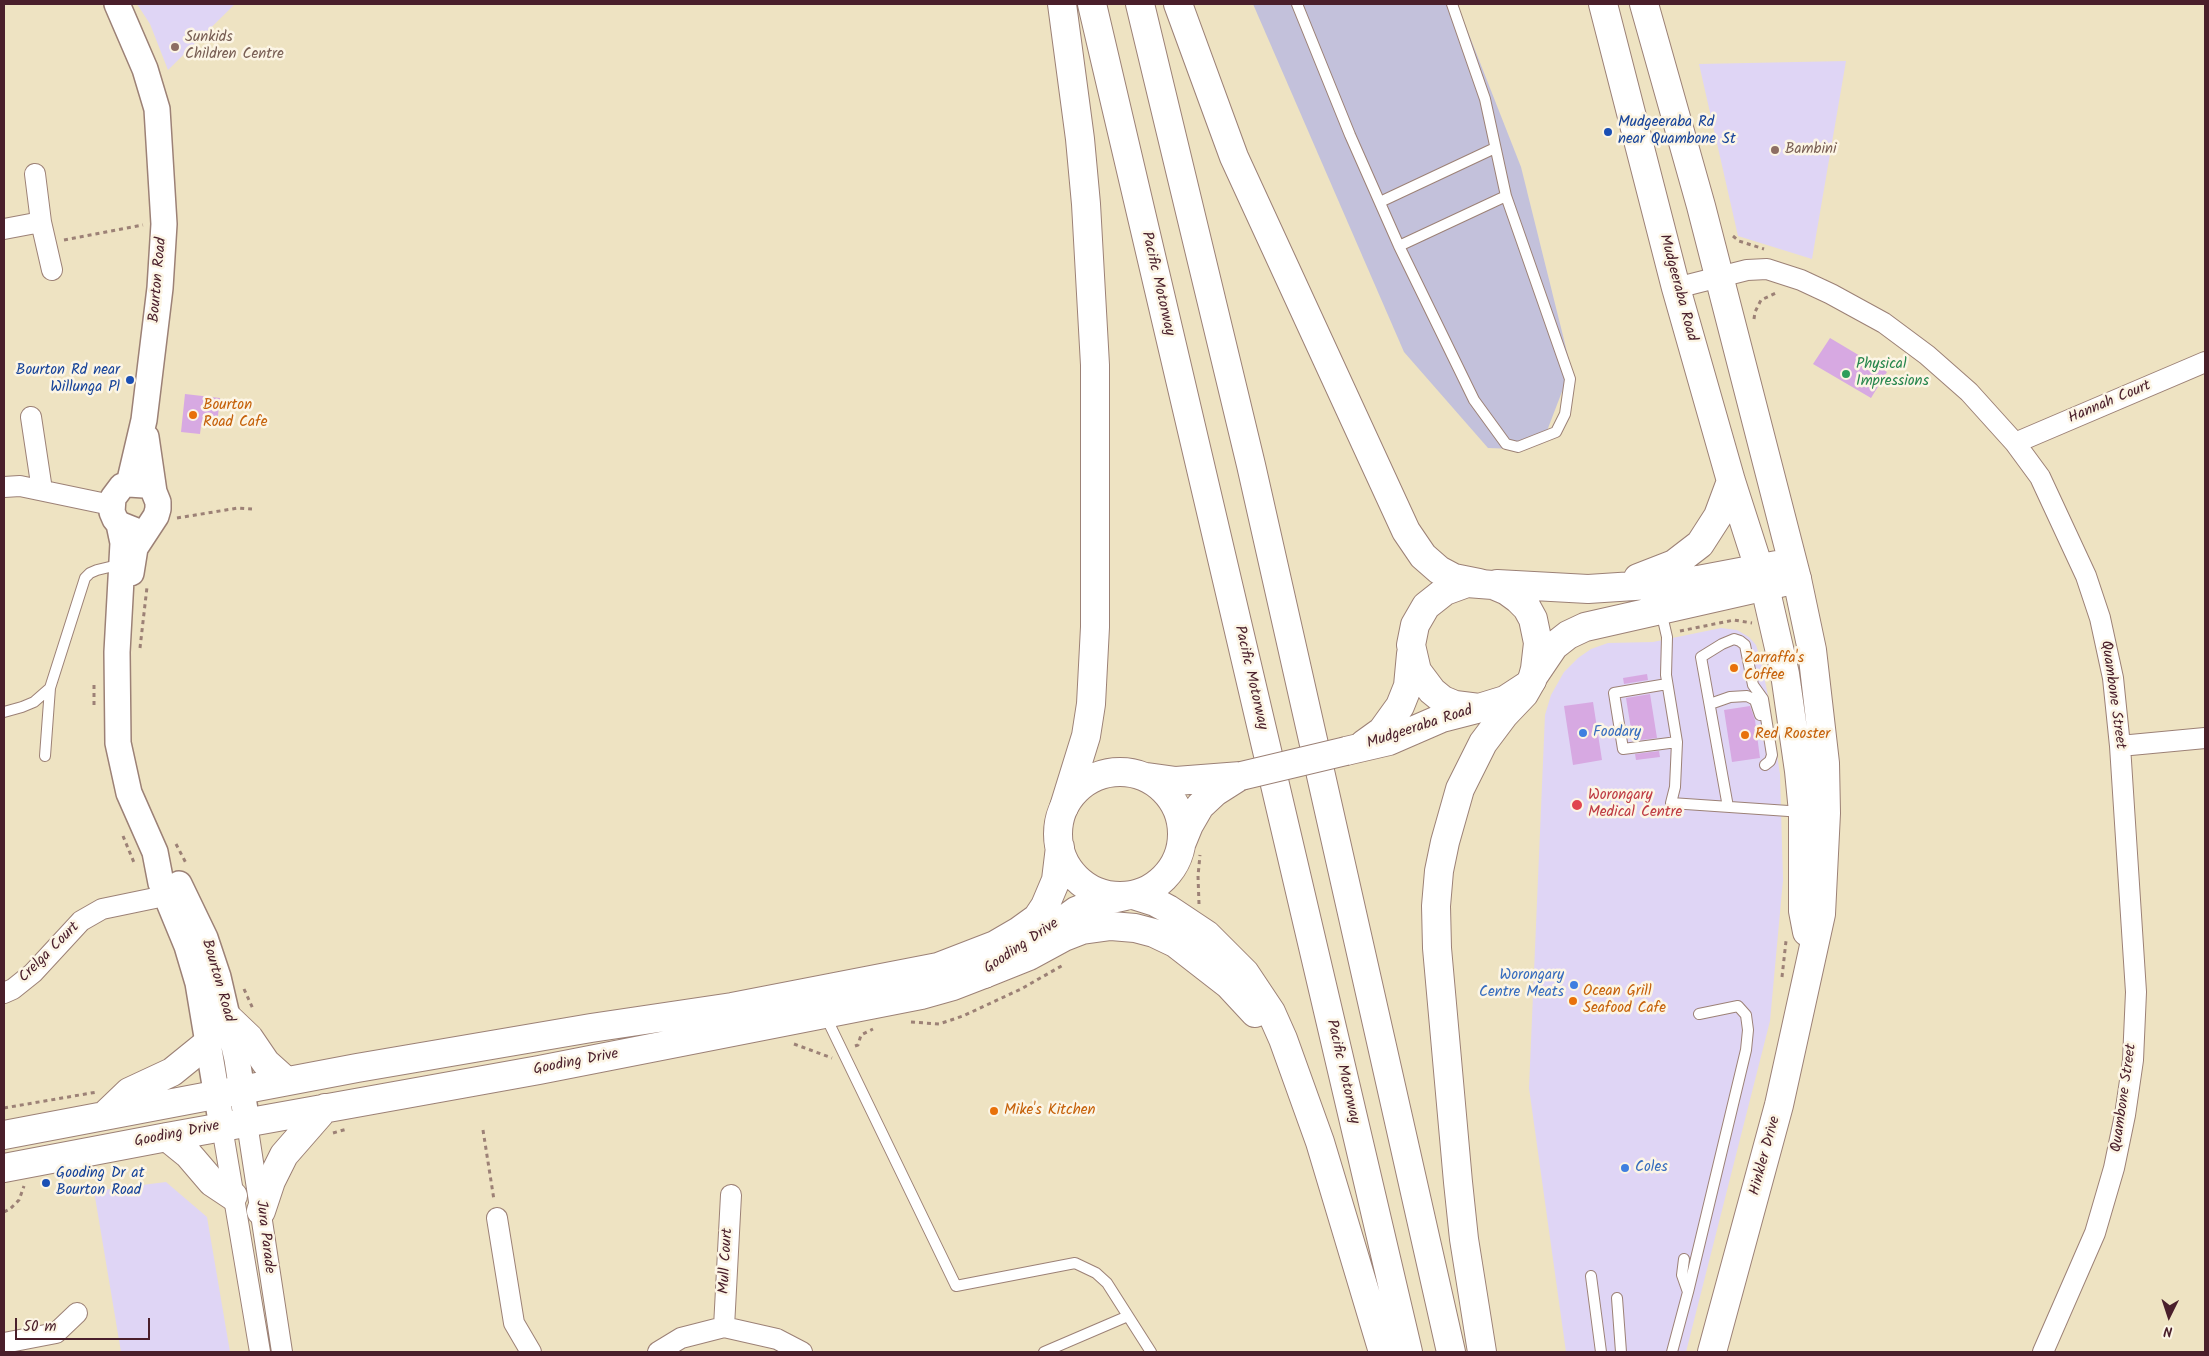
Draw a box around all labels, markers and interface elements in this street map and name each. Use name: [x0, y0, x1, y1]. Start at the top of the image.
place label: Sunkids Children Centre: [185, 29, 284, 64]
marker: Sunkids Children Centre: [169, 41, 181, 53]
place label: Mudgeeraba Rd near Quambone St: [1618, 114, 1736, 149]
marker: Mudgeeraba Rd near Quambone St: [1602, 126, 1614, 138]
place label: Bambini: [1785, 141, 1837, 159]
marker: Bambini: [1769, 144, 1781, 156]
street label: Pacific Motorway: [1136, 230, 1178, 338]
street label: Mudgeeraba Road: [1654, 232, 1700, 344]
street label: Bourton Road: [146, 237, 172, 323]
place label: Physical Impressions: [1856, 356, 1929, 391]
place label: Bourton Rd near Willunga Pl: [16, 362, 120, 397]
marker: Physical Impressions: [1840, 368, 1852, 380]
marker: Bourton Rd near Willunga Pl: [124, 374, 136, 386]
street label: Hannah Court: [2066, 378, 2154, 428]
place label: Bourton Road Cafe: [203, 397, 267, 432]
marker: Bourton Road Cafe: [187, 409, 199, 421]
street label: Pacific Motorway: [1229, 624, 1271, 732]
street label: Quambone Street: [2095, 640, 2129, 750]
place label: Zarraffa's Coffee: [1744, 650, 1804, 685]
marker: Zarraffa's Coffee: [1728, 662, 1740, 674]
street label: Mudgeeraba Road: [1365, 702, 1475, 754]
place label: Foodary: [1593, 724, 1641, 742]
place label: Red Rooster: [1755, 726, 1830, 744]
marker: Foodary: [1577, 727, 1589, 739]
marker: Red Rooster: [1739, 729, 1751, 741]
place label: Worongary Medical Centre: [1588, 787, 1682, 822]
marker: Worongary Medical Centre: [1570, 798, 1584, 812]
street label: Gooding Drive: [981, 915, 1063, 979]
street label: Crelga Court: [16, 919, 84, 987]
street label: Bourton Road: [197, 938, 237, 1024]
place label: Worongary Centre Meats: [1479, 967, 1564, 1002]
marker: Worongary Centre Meats: [1568, 979, 1580, 991]
place label: Ocean Grill Seafood Cafe: [1583, 983, 1666, 1018]
marker: Ocean Grill Seafood Cafe: [1567, 995, 1579, 1007]
street label: Pacific Motorway: [1321, 1018, 1363, 1126]
street label: Quambone Street: [2108, 1043, 2142, 1153]
street label: Gooding Drive: [532, 1046, 620, 1080]
place label: Mike's Kitchen: [1004, 1102, 1095, 1120]
marker: Mike's Kitchen: [988, 1105, 1000, 1117]
street label: Hinkler Drive: [1747, 1114, 1785, 1198]
street label: Gooding Drive: [133, 1118, 221, 1152]
place label: Coles: [1635, 1159, 1668, 1177]
marker: Coles: [1619, 1162, 1631, 1174]
place label: Gooding Dr at Bourton Road: [56, 1165, 144, 1200]
marker: Gooding Dr at Bourton Road: [40, 1177, 52, 1189]
street label: Jura Parade: [251, 1199, 277, 1275]
street label: Mull Court: [716, 1227, 738, 1295]
north arrow: [2144, 1291, 2194, 1341]
scale bar: [18, 1308, 152, 1340]
text: 50 m: [23, 1315, 57, 1339]
text: N: [2163, 1320, 2173, 1342]

